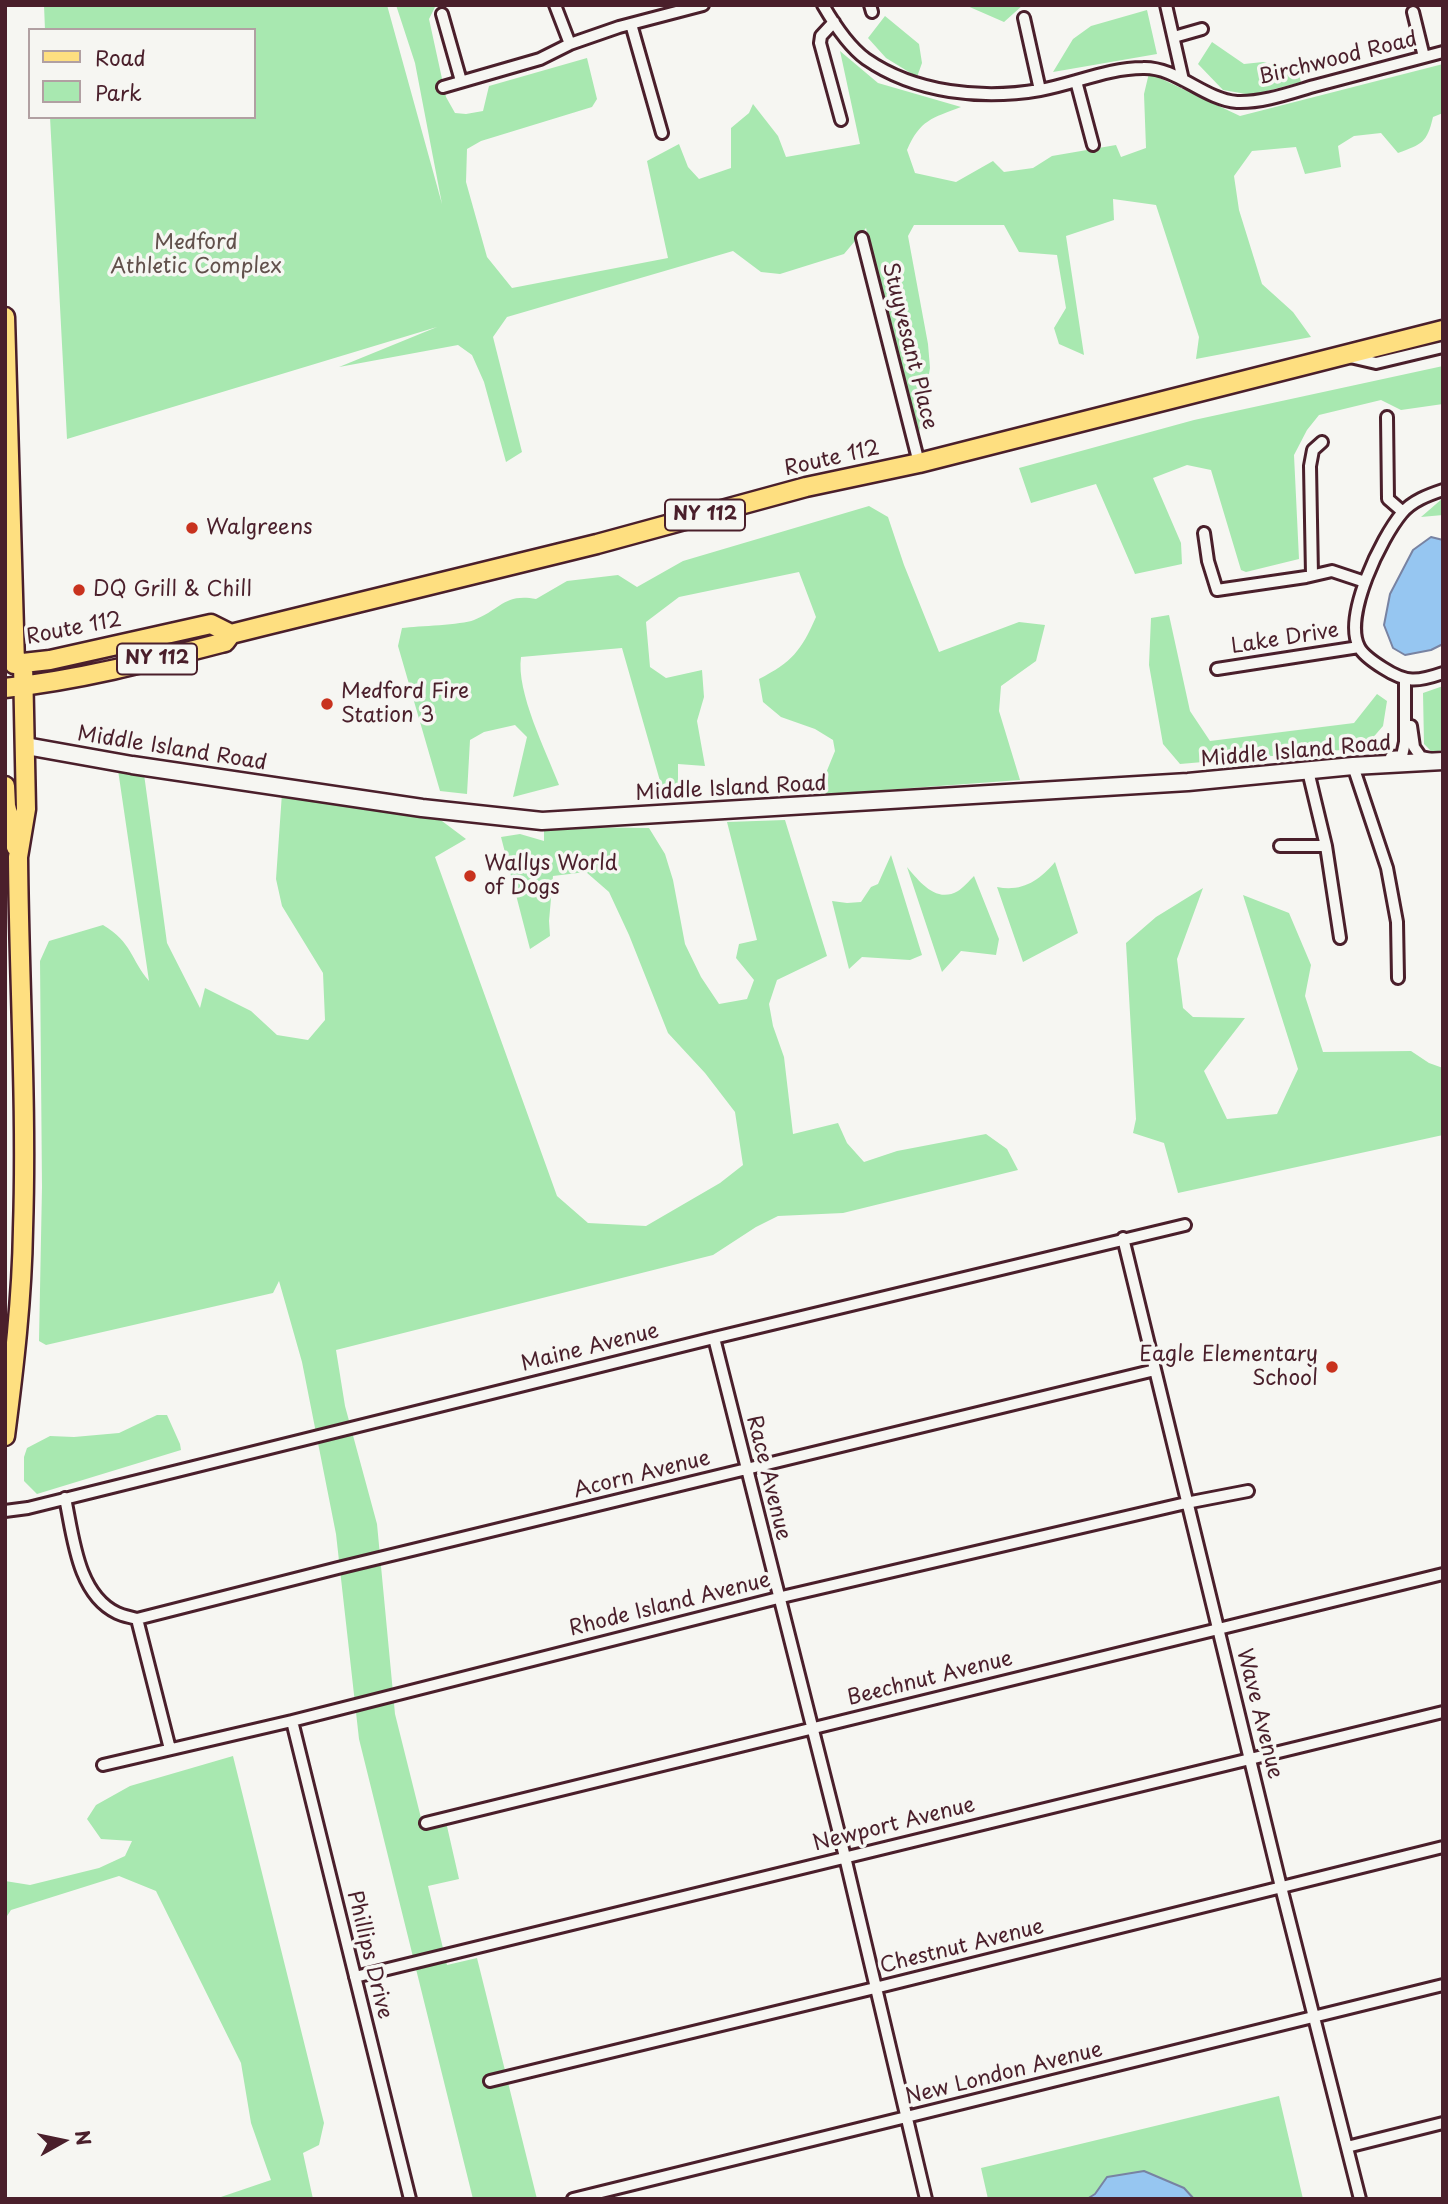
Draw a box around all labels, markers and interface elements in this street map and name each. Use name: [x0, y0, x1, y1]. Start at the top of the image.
street label: Birchwood Road: [1256, 27, 1420, 91]
legend: [28, 28, 256, 119]
text: Road: [95, 41, 146, 73]
text: Park: [95, 76, 142, 108]
park label: Medford Athletic Complex: [110, 230, 282, 280]
street label: Stuyvesant Place: [876, 260, 942, 432]
street label: Route 112: [782, 436, 882, 482]
road number: NY 112: [665, 500, 745, 530]
place label: Walgreens: [206, 515, 313, 541]
marker: Walgreens: [184, 520, 200, 536]
place label: DQ Grill & Chill: [93, 577, 252, 603]
marker: DQ Grill & Chill: [71, 582, 87, 598]
street label: Route 112: [24, 607, 124, 651]
street label: Lake Drive: [1229, 618, 1341, 660]
road number: NY 112: [117, 644, 197, 674]
place label: Medford Fire Station 3: [341, 679, 469, 729]
marker: Medford Fire Station 3: [319, 696, 335, 712]
street label: Middle Island Road: [75, 722, 269, 776]
street label: Middle Island Road: [1200, 731, 1392, 773]
street label: Middle Island Road: [635, 771, 827, 807]
place label: Wallys World of Dogs: [484, 851, 617, 901]
marker: Wallys World of Dogs: [462, 868, 478, 884]
street label: Maine Avenue: [518, 1319, 662, 1377]
place label: Eagle Elementary School: [1139, 1342, 1318, 1392]
marker: Eagle Elementary School: [1324, 1359, 1340, 1375]
street label: Race Avenue: [740, 1413, 796, 1543]
street label: Acorn Avenue: [571, 1446, 713, 1504]
street label: Rhode Island Avenue: [567, 1568, 773, 1642]
street label: Beechnut Avenue: [845, 1646, 1015, 1712]
street label: Wave Avenue: [1231, 1646, 1287, 1782]
street label: Newport Avenue: [810, 1793, 978, 1857]
street label: Phillips Drive: [341, 1888, 397, 2022]
street label: Chestnut Avenue: [877, 1914, 1047, 1980]
street label: New London Avenue: [903, 2037, 1105, 2111]
north arrow: [28, 2106, 98, 2176]
text: N: [69, 2128, 99, 2147]

